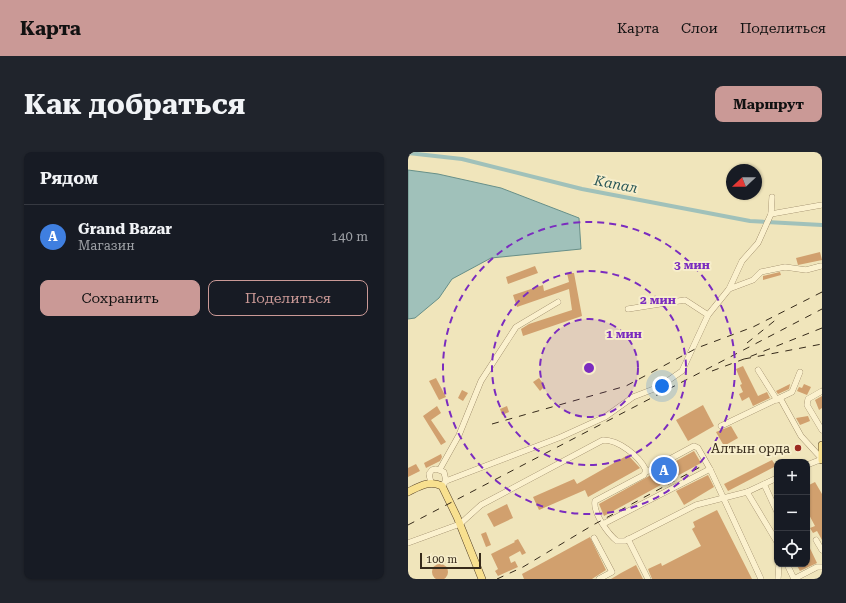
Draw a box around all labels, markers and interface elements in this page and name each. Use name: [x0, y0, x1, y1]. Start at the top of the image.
text: Карта: [20, 17, 81, 40]
text: Карта: [617, 20, 659, 36]
text: Слои: [681, 20, 718, 36]
text: Поделиться: [740, 20, 826, 36]
button: Маршрут: [715, 86, 822, 122]
text: Как добраться: [24, 88, 245, 121]
north arrow: [726, 164, 762, 200]
text: Рядом: [40, 168, 98, 188]
water label: Капал: [592, 172, 639, 196]
text: Grand Bazar: [78, 220, 172, 238]
text: A: [48, 229, 58, 244]
text: 140 m: [331, 229, 368, 244]
text: Магазин: [78, 238, 135, 253]
text: 3 мин: [674, 258, 710, 272]
button: Сохранить: [40, 280, 200, 316]
button: Поделиться: [208, 280, 368, 316]
text: 2 мин: [640, 293, 676, 307]
text: 1 мин: [606, 327, 642, 341]
centre of rings: [582, 361, 596, 375]
your location: [652, 376, 672, 396]
place label: Алтын орда: [711, 441, 790, 456]
marker: Алтын орда: [793, 443, 803, 453]
pin: A: [651, 455, 677, 485]
map controls: [774, 459, 810, 567]
button: +: [774, 459, 810, 495]
button: −: [774, 495, 810, 531]
button: locate: [774, 531, 810, 567]
scale bar: [420, 551, 481, 570]
text: 100 m: [426, 553, 457, 566]

